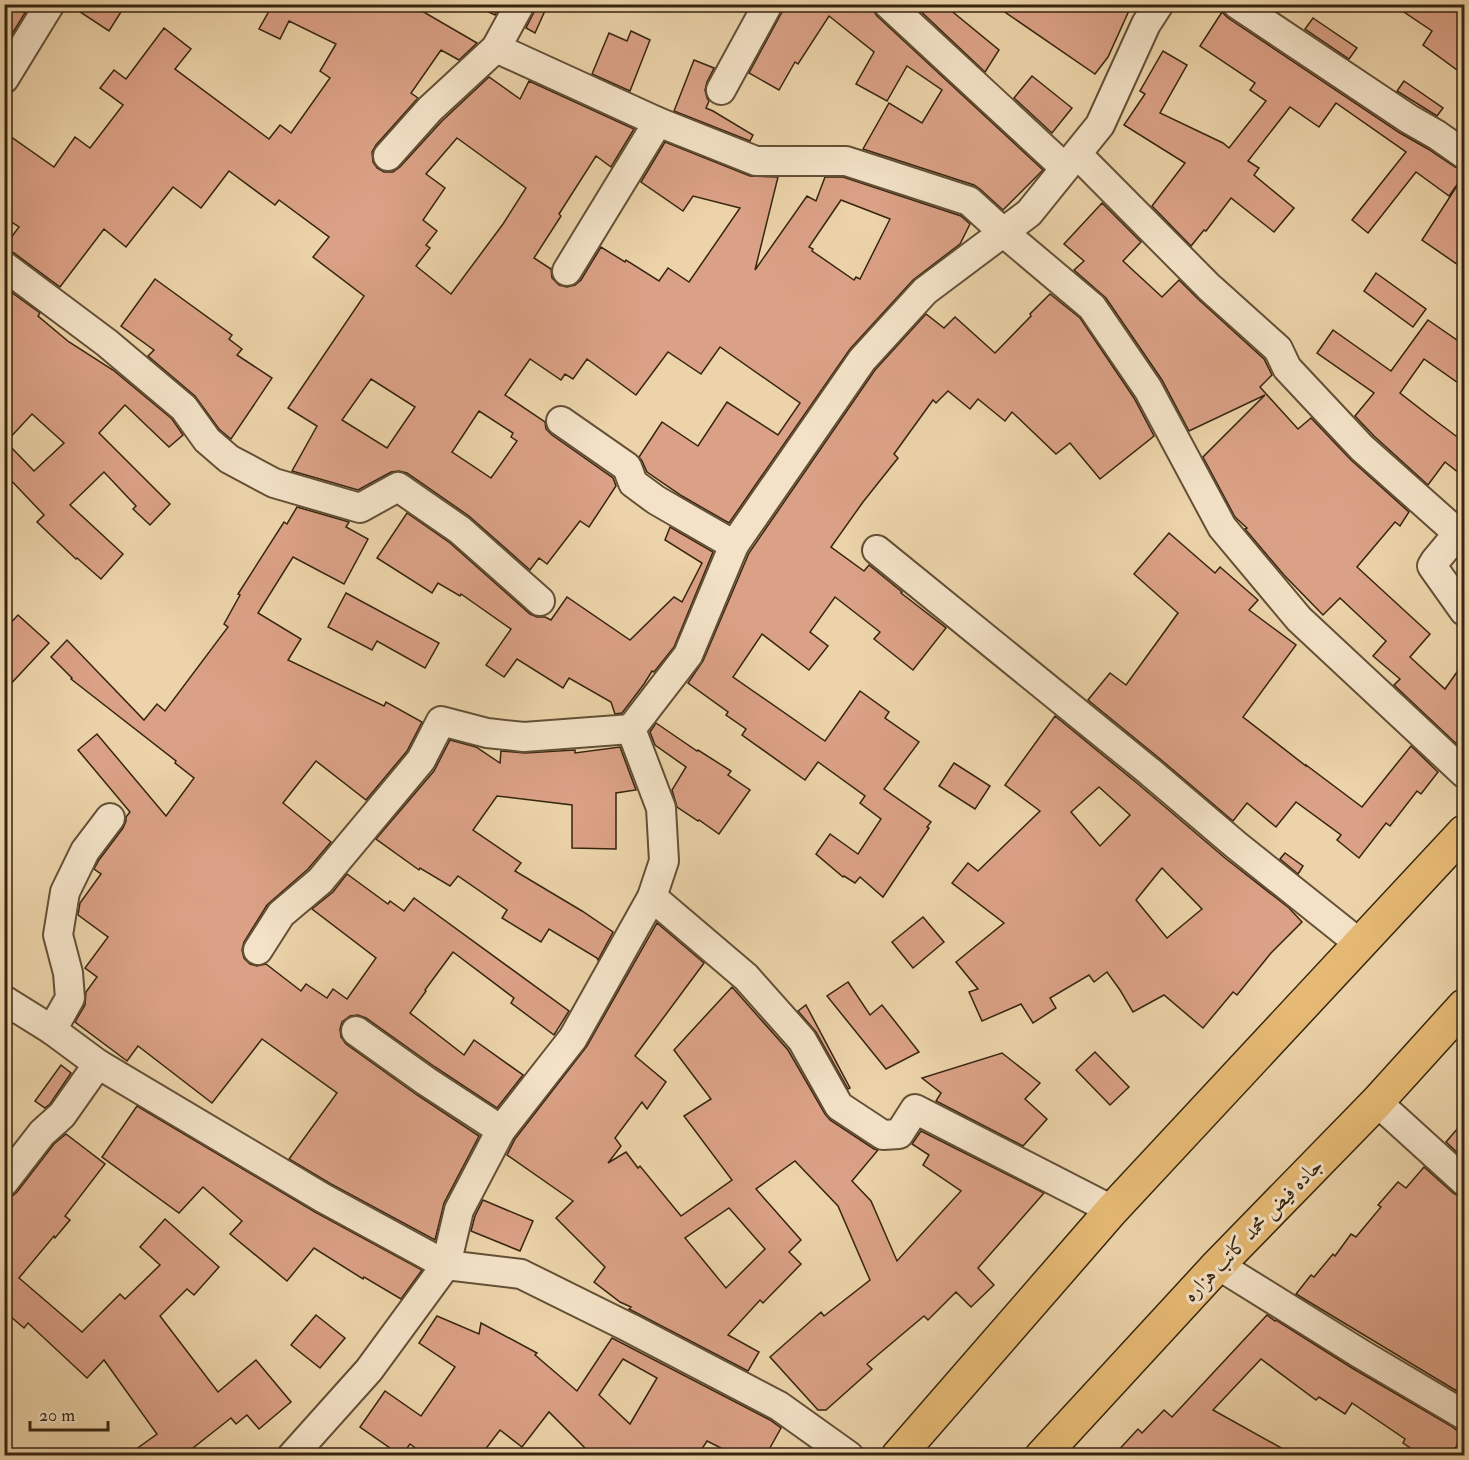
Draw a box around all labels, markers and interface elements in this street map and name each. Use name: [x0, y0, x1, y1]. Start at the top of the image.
street label: جاده فیض محمد کاتب هزاره: [1177, 1152, 1329, 1308]
scale bar: [30, 1394, 108, 1432]
text: 20 m: [39, 1404, 75, 1427]

